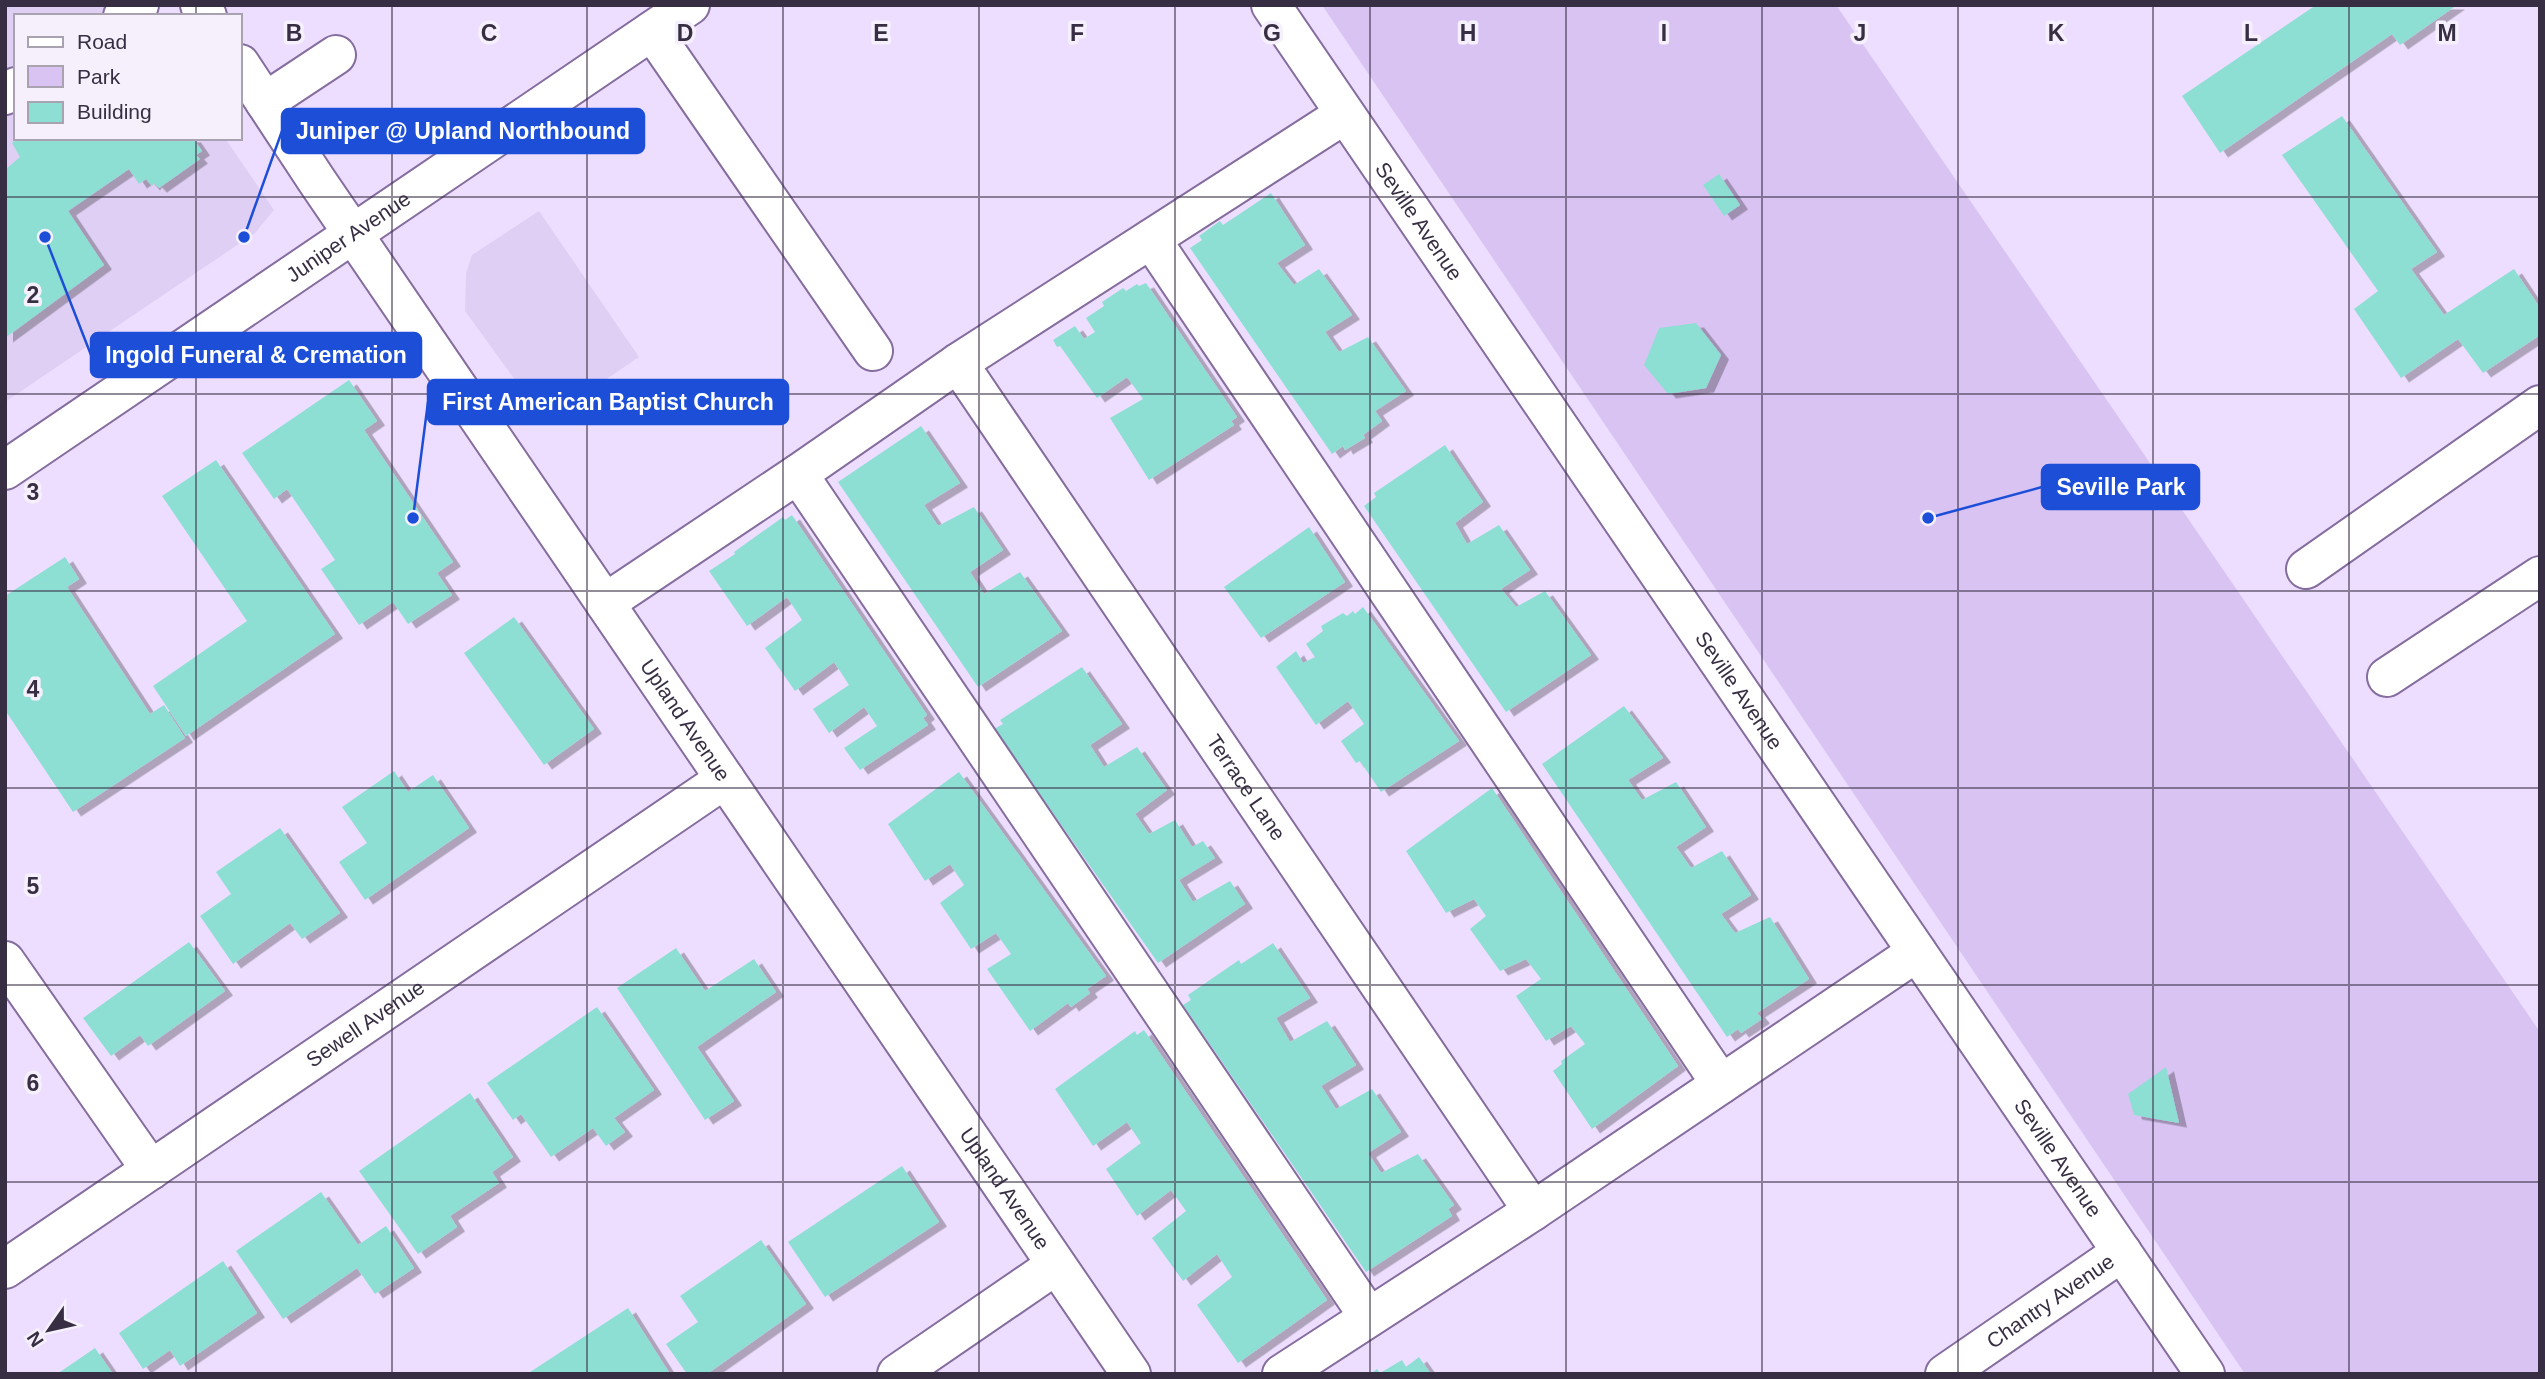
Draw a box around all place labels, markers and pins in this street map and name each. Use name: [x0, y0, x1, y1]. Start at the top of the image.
callout: Juniper @ Upland Northbound: [282, 109, 644, 153]
callout: Ingold Funeral & Cremation: [91, 333, 421, 377]
callout: First American Baptist Church: [428, 380, 788, 424]
callout: Seville Park: [2042, 465, 2199, 509]

